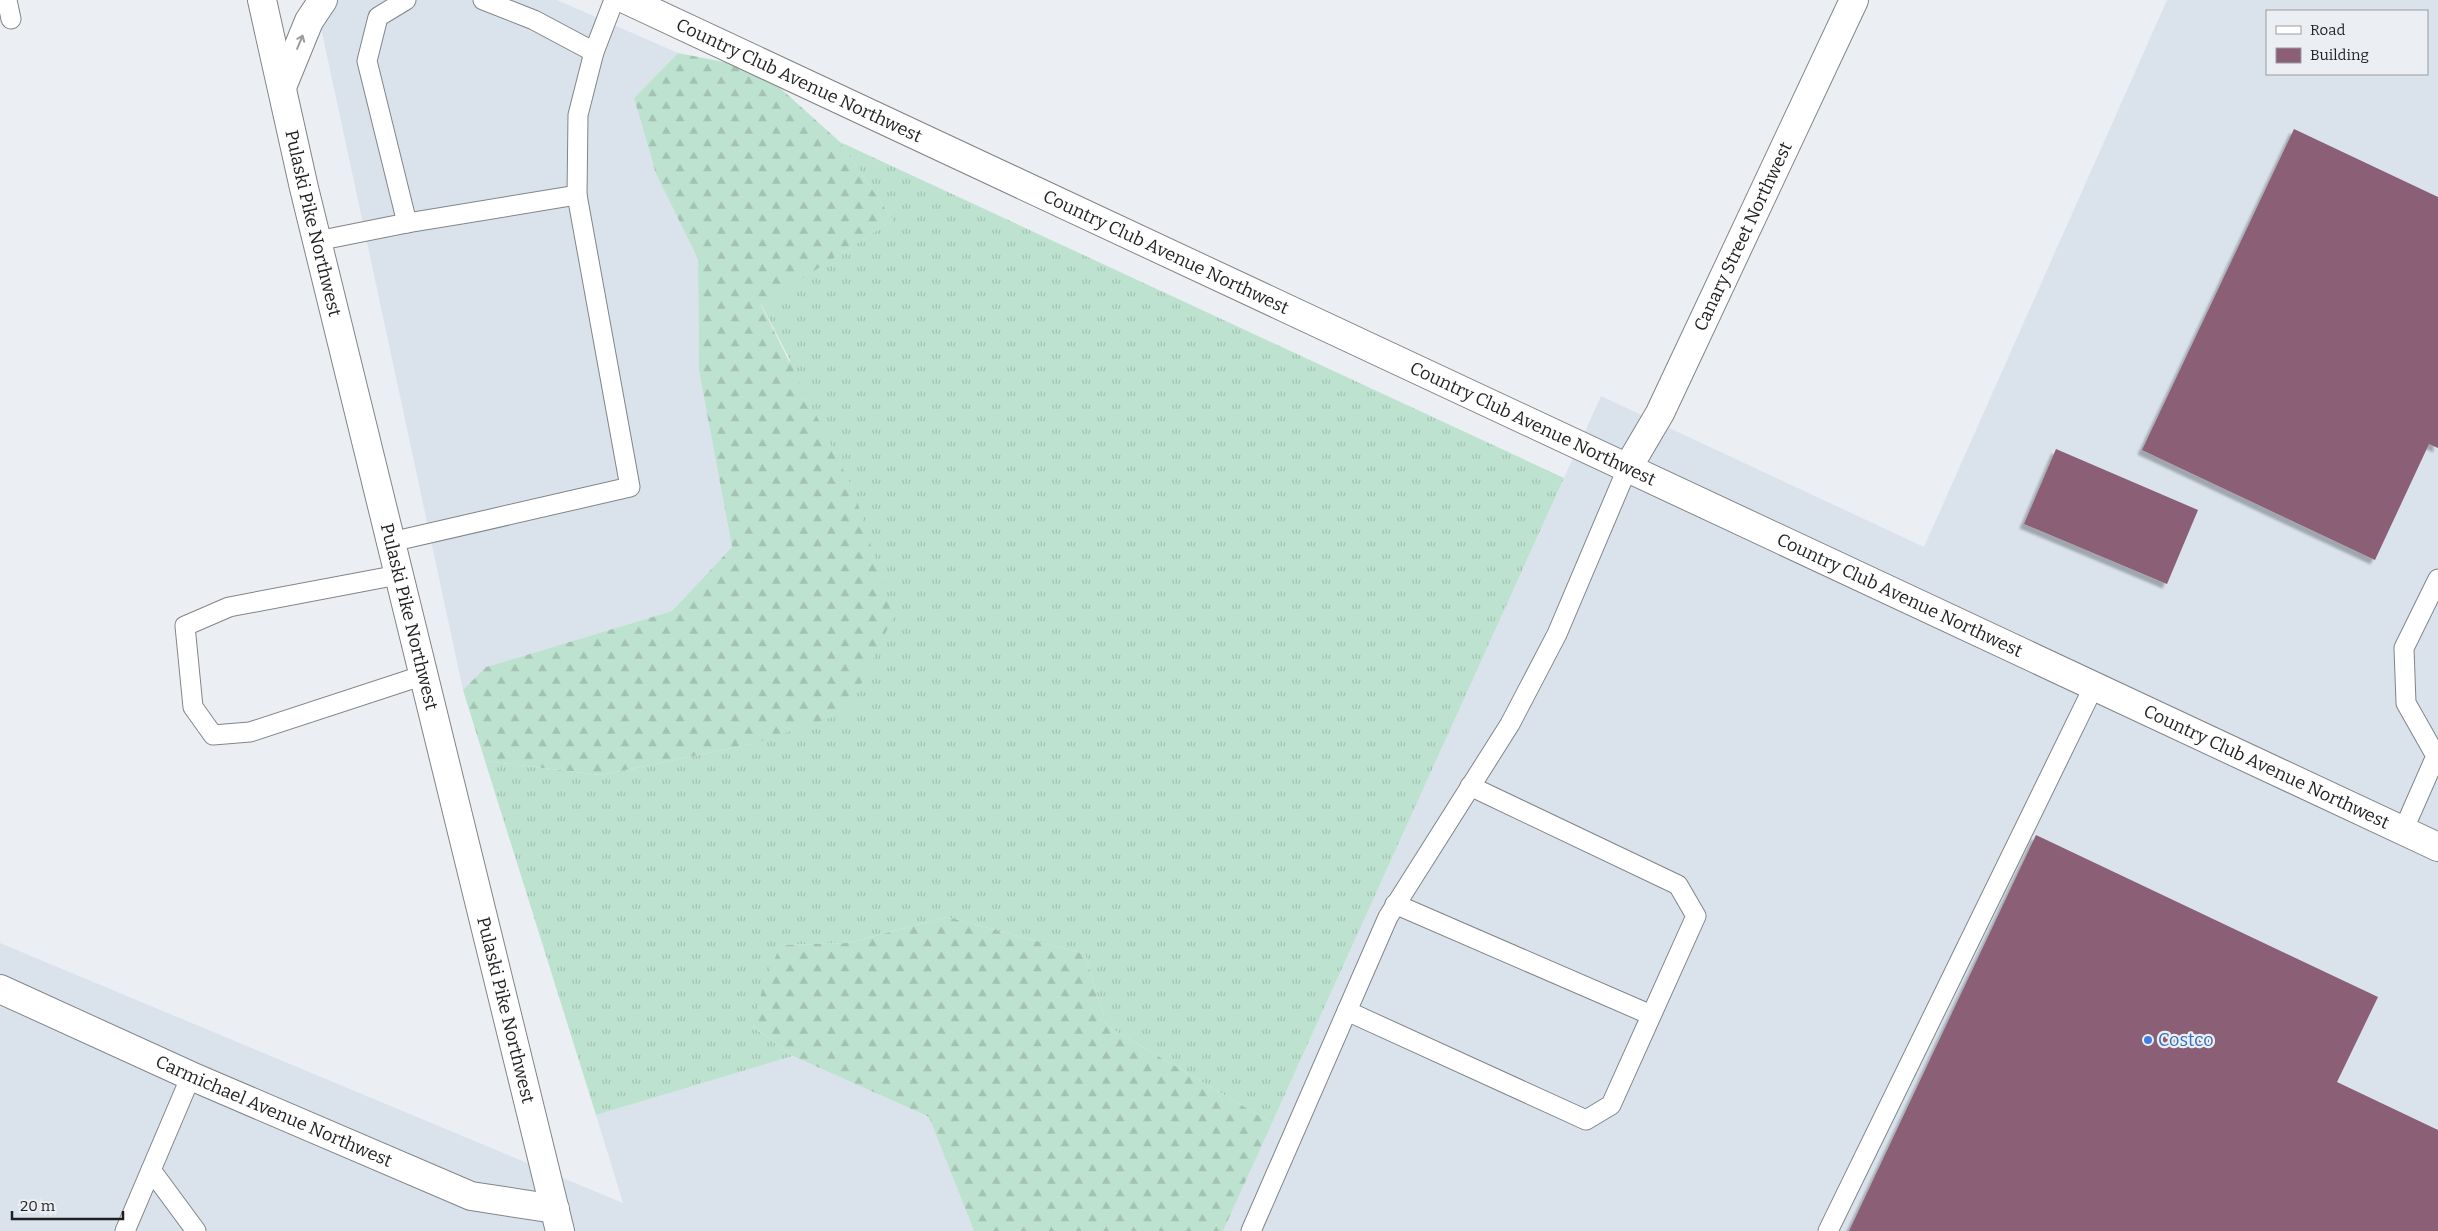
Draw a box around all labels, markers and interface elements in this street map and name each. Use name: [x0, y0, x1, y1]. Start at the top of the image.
legend: [2266, 10, 2428, 75]
street label: Country Club Avenue Northwest: [673, 14, 926, 148]
text: Road: [2310, 21, 2345, 39]
one-way arrow: [296, 35, 306, 50]
text: Building: [2310, 46, 2369, 64]
street label: Pulaski Pike Northwest: [280, 128, 346, 319]
street label: Canary Street Northwest: [1689, 138, 1797, 335]
street label: Country Club Avenue Northwest: [1040, 185, 1293, 319]
street label: Country Club Avenue Northwest: [1406, 357, 1660, 491]
street label: Pulaski Pike Northwest: [376, 521, 443, 713]
street label: Country Club Avenue Northwest: [1773, 528, 2027, 662]
street label: Country Club Avenue Northwest: [2140, 700, 2393, 834]
street label: Pulaski Pike Northwest: [472, 914, 539, 1106]
place label: Costco: [2158, 1029, 2214, 1051]
marker: Costco: [2142, 1034, 2154, 1046]
street label: Carmichael Avenue Northwest: [152, 1050, 396, 1172]
scale bar: [12, 1188, 124, 1220]
text: 20 m: [20, 1197, 56, 1215]

